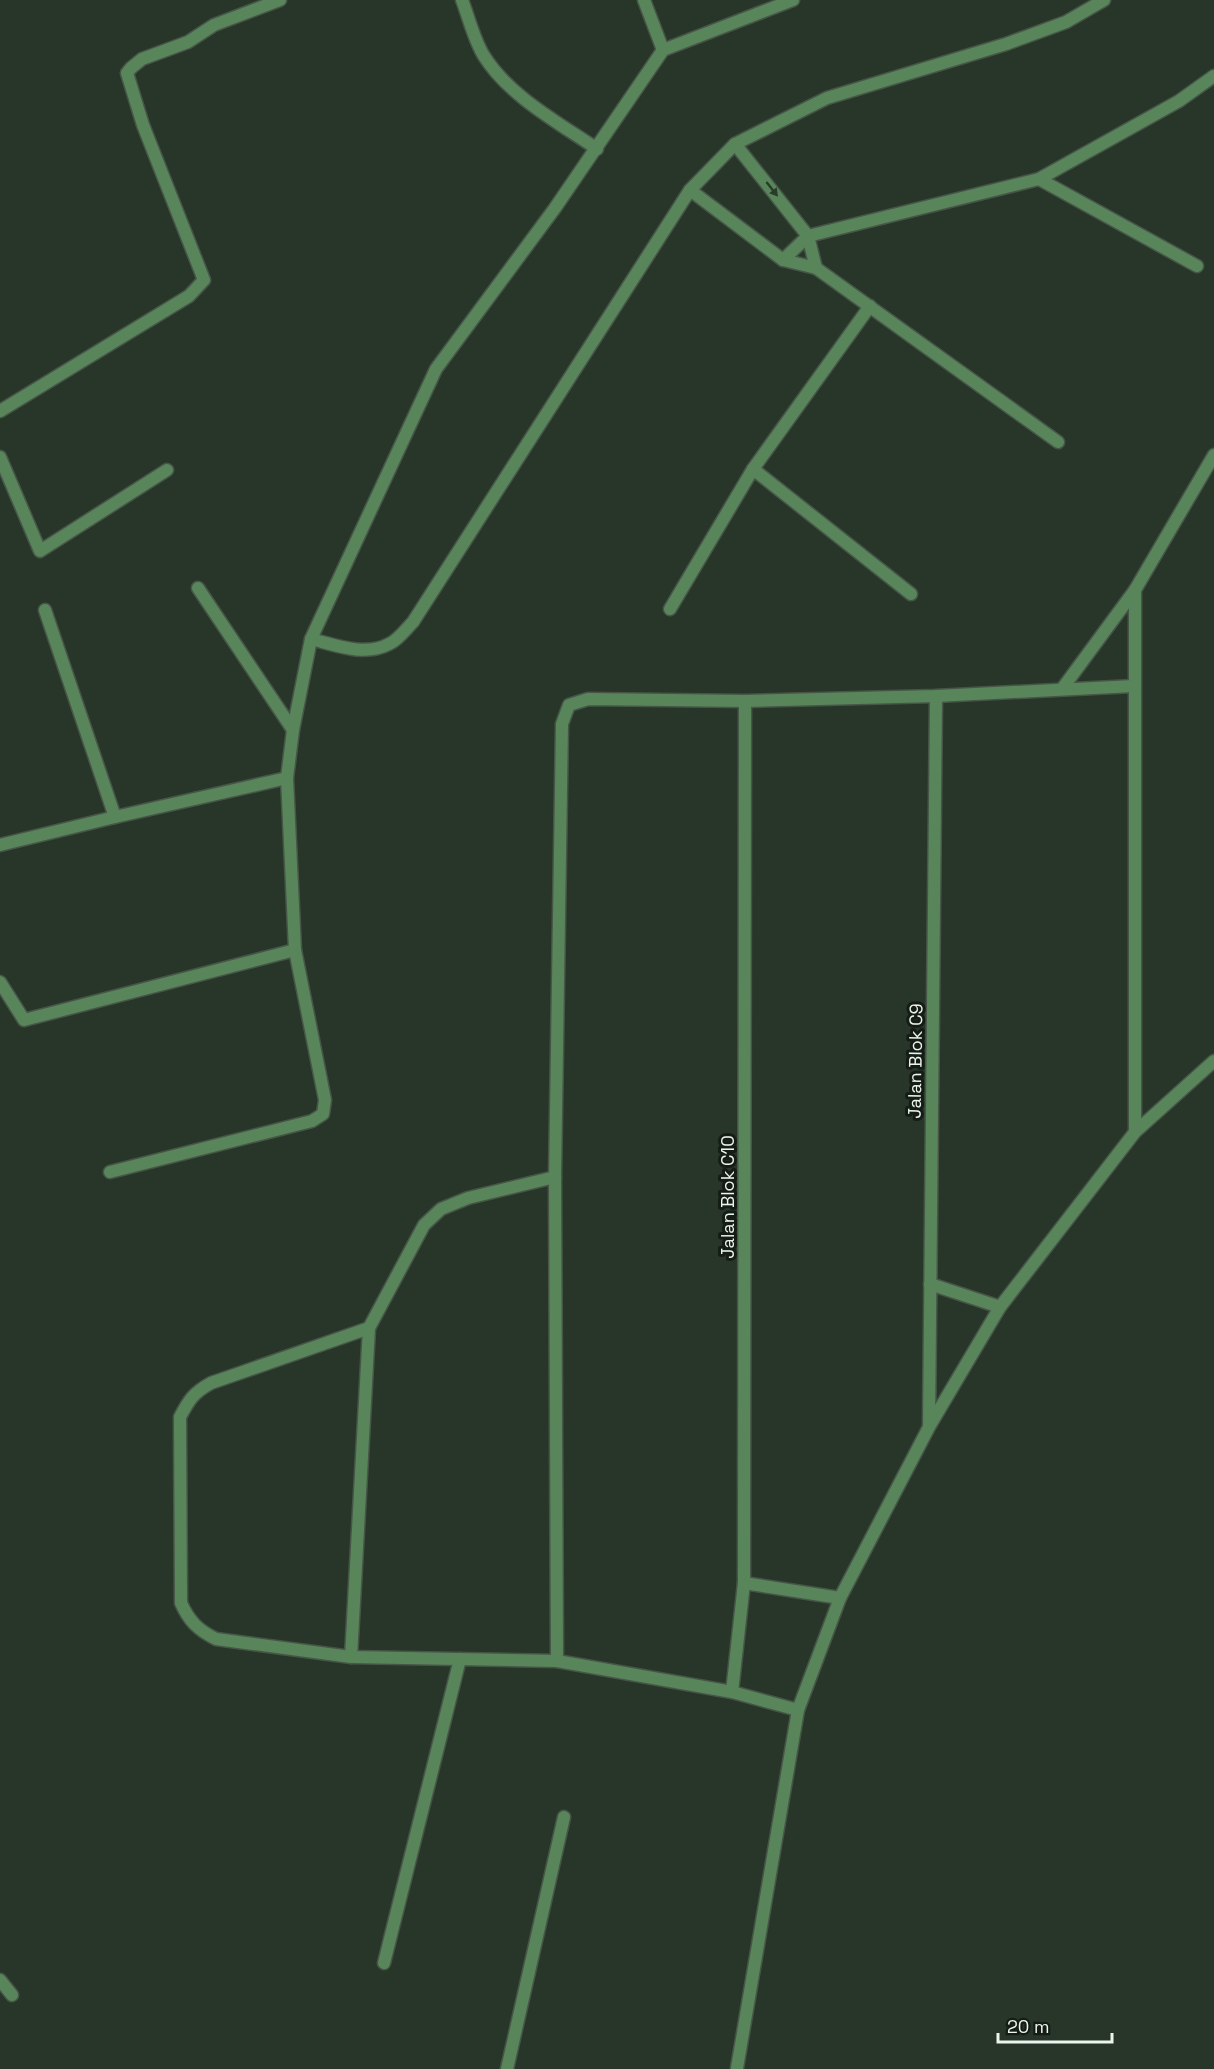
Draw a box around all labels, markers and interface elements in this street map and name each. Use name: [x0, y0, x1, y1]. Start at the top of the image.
one-way arrow: [765, 182, 777, 197]
street label: Jalan Blok C9: [902, 1003, 928, 1119]
street label: Jalan Blok C10: [716, 1135, 739, 1259]
scale bar: [998, 2006, 1112, 2044]
text: 20 m: [1007, 2015, 1050, 2038]

